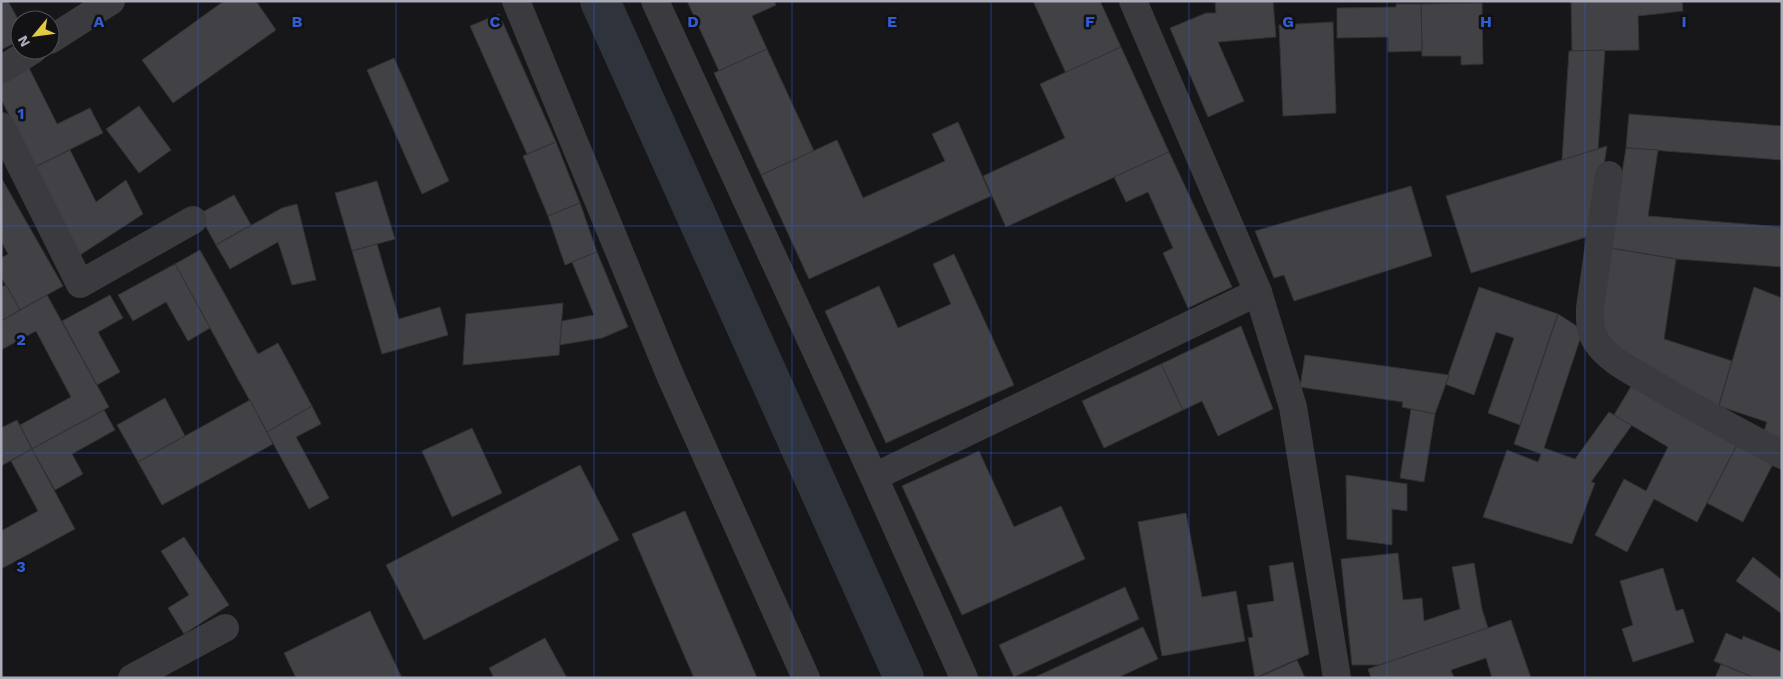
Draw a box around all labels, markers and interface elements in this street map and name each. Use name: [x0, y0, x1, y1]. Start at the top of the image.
north arrow: [10, 10, 60, 60]
text: A: [94, 12, 105, 31]
text: B: [292, 12, 303, 31]
text: C: [490, 12, 501, 31]
text: D: [687, 12, 699, 31]
text: E: [887, 12, 897, 31]
text: F: [1085, 12, 1095, 31]
text: G: [1282, 12, 1294, 31]
text: H: [1480, 12, 1492, 31]
text: I: [1681, 12, 1687, 31]
text: N: [14, 33, 33, 50]
text: 1: [18, 104, 24, 123]
text: 2: [16, 330, 26, 349]
text: 3: [16, 557, 26, 576]

